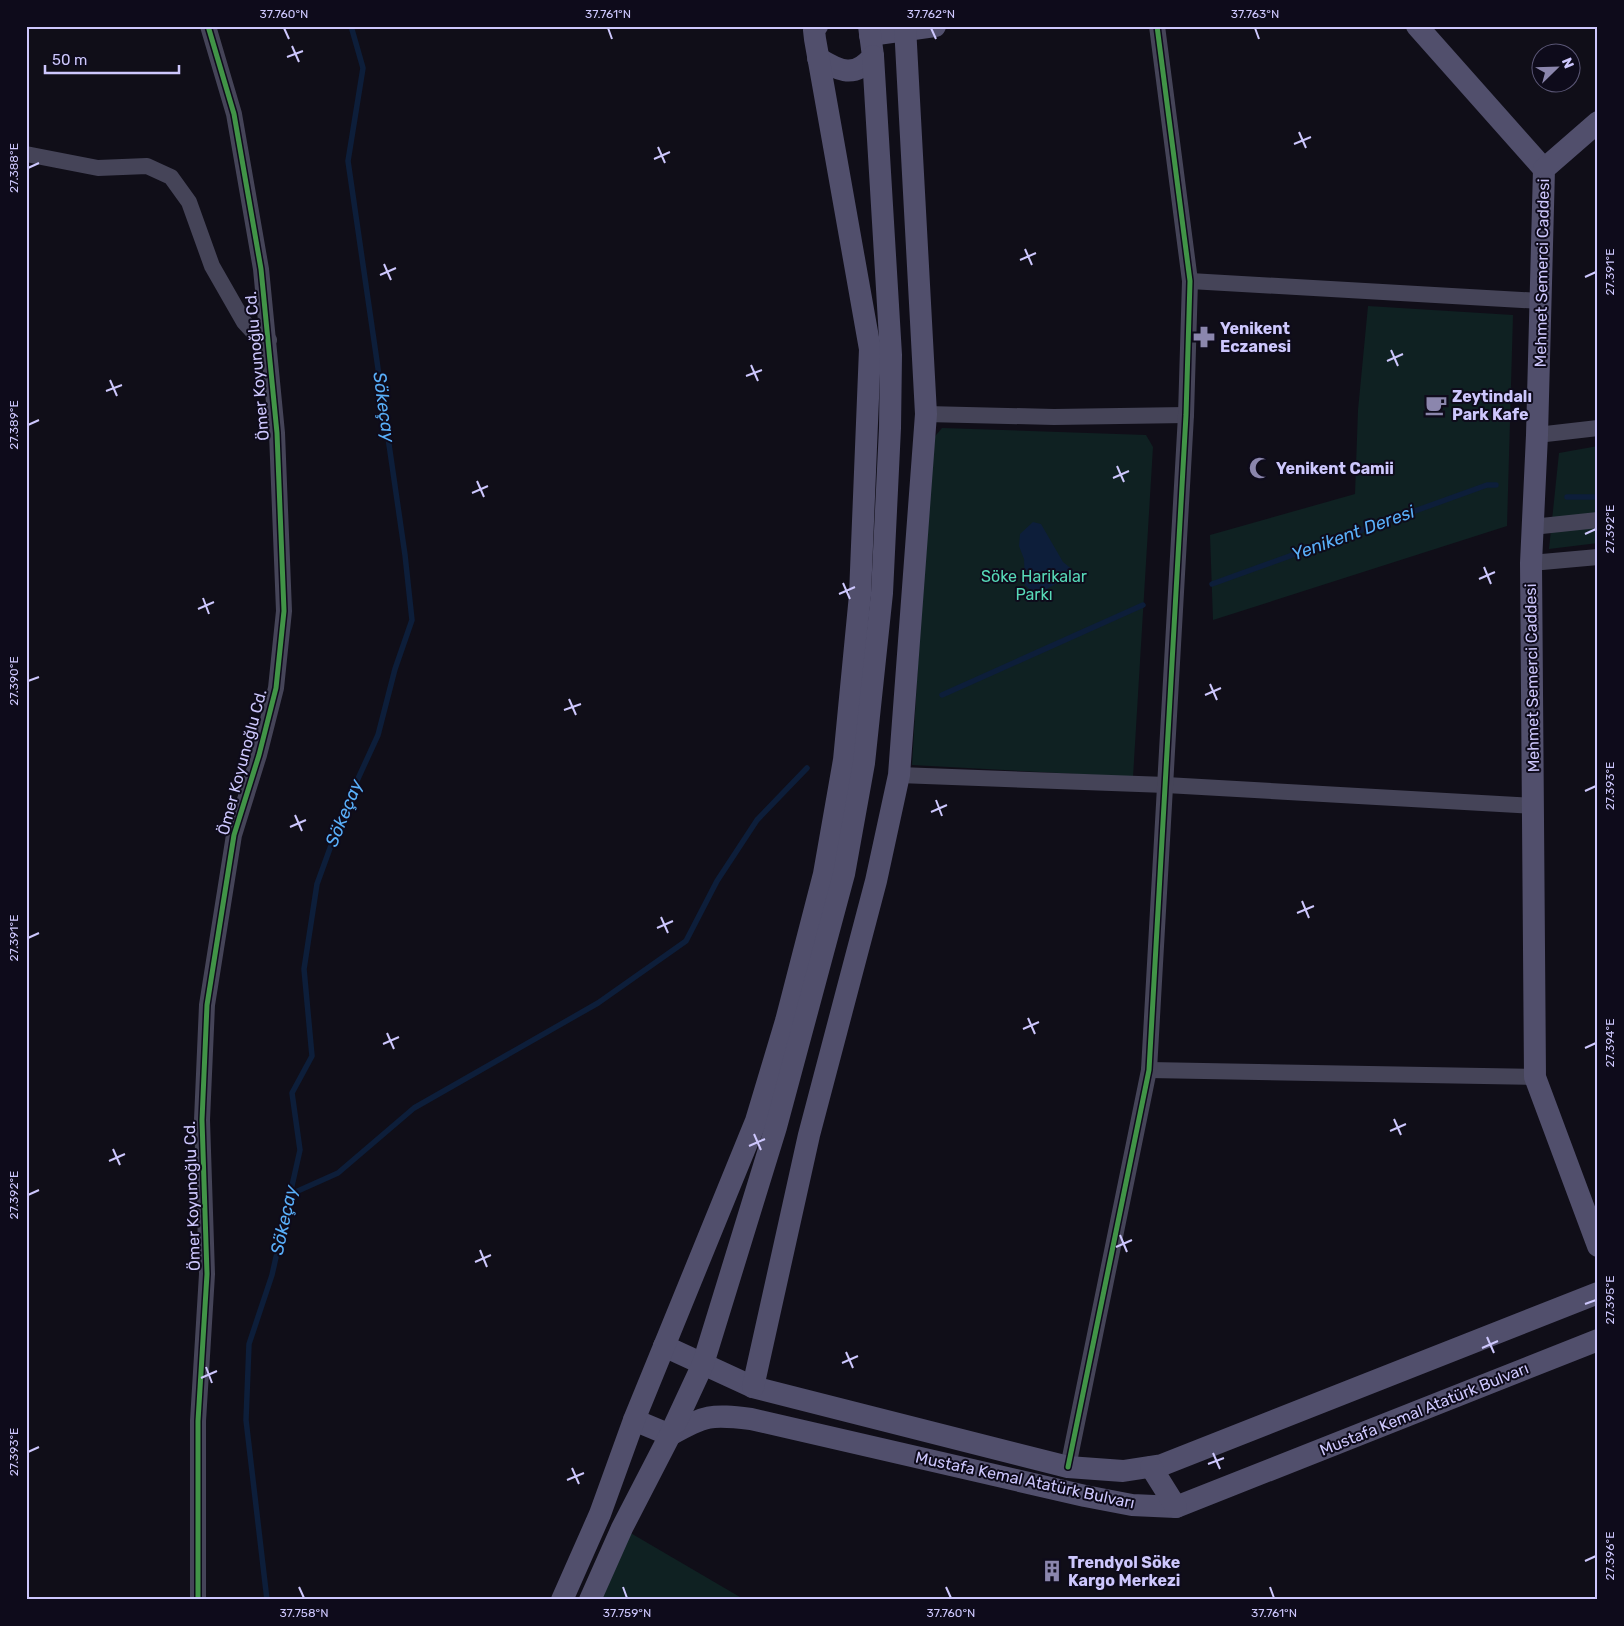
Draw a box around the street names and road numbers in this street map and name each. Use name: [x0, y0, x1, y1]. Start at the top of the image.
street label: Mehmet Semerci Caddesi: [1531, 178, 1553, 368]
street label: Ömer Koyunoğlu Cd.: [241, 290, 273, 442]
street label: Mehmet Semerci Caddesi: [1521, 583, 1543, 773]
street label: Ömer Koyunoğlu Cd.: [213, 687, 271, 837]
street label: Ömer Koyunoğlu Cd.: [180, 1121, 204, 1271]
street label: Mustafa Kemal Atatürk Bulvarı: [1317, 1358, 1531, 1460]
street label: Mustafa Kemal Atatürk Bulvarı: [914, 1447, 1136, 1513]

